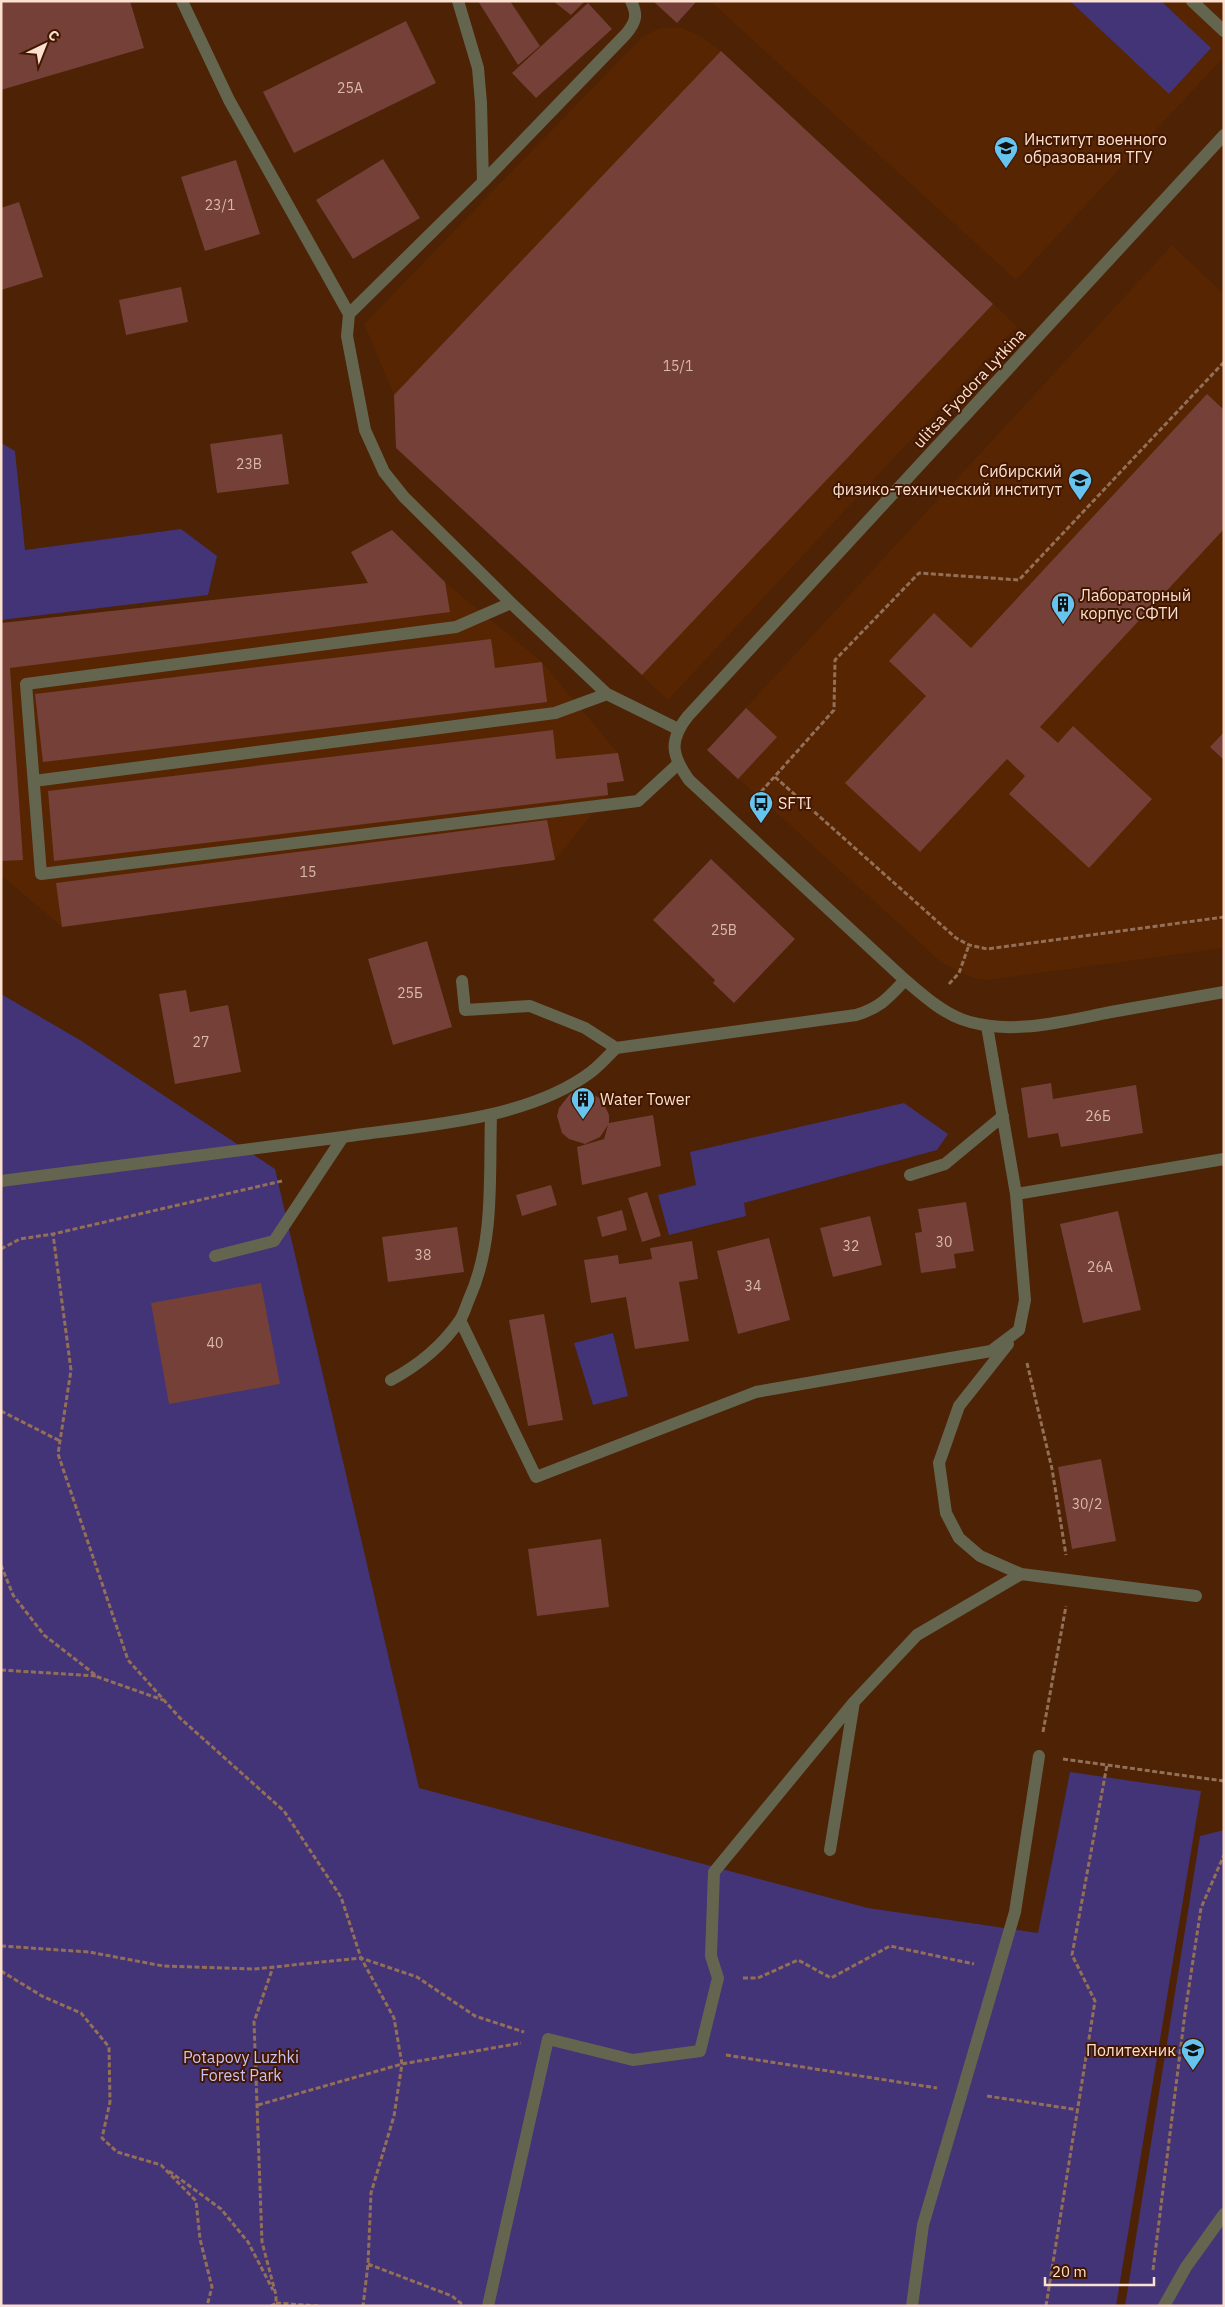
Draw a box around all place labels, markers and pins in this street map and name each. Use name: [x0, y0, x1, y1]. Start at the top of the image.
place label: Институт военного образования ТГУ: [1024, 129, 1167, 167]
school or university icon: Институт военного образования ТГУ: [993, 135, 1019, 169]
place label: Сибирский физико-технический институт: [833, 461, 1062, 499]
school or university icon: Сибирский физико-технический институт: [1067, 467, 1093, 501]
place label: Лабораторный корпус СФТИ: [1080, 585, 1191, 623]
building icon: Лабораторный корпус СФТИ: [1050, 591, 1076, 625]
bus stop icon: SFTI: [748, 790, 774, 824]
place label: SFTI: [778, 793, 812, 813]
building icon: Water Tower: [570, 1086, 596, 1120]
place label: Water Tower: [600, 1089, 691, 1109]
school or university icon: Политехник: [1180, 2037, 1206, 2071]
place label: Политехник: [1086, 2040, 1176, 2060]

